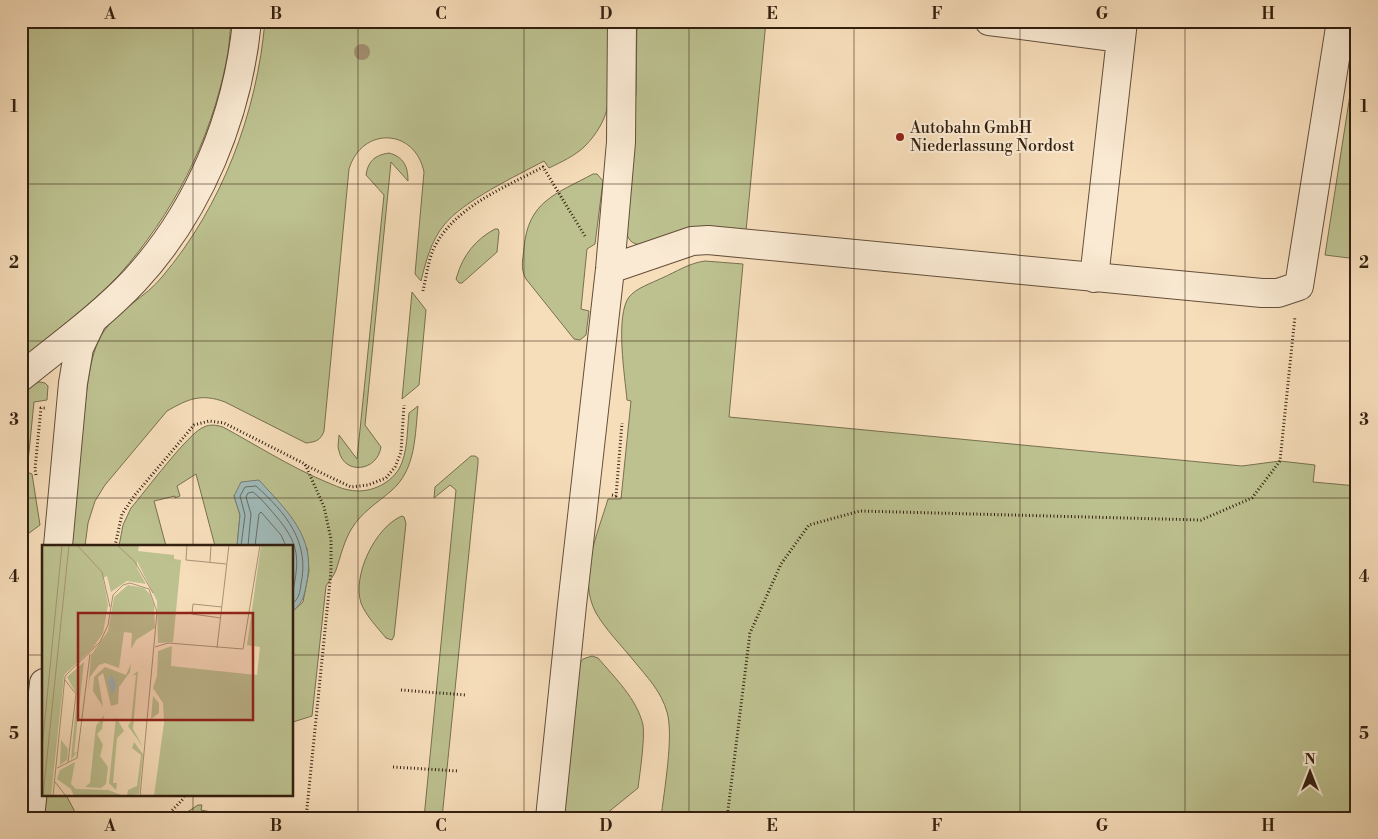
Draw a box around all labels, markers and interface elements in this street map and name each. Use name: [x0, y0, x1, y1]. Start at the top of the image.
text: A: [103, 4, 116, 24]
text: B: [270, 4, 282, 24]
text: C: [435, 4, 447, 24]
text: D: [600, 4, 613, 24]
text: E: [766, 4, 778, 24]
text: F: [931, 4, 943, 24]
text: G: [1096, 4, 1109, 24]
text: H: [1261, 4, 1275, 24]
text: 1: [10, 97, 18, 117]
text: 1: [1360, 97, 1368, 117]
place label: Autobahn GmbH Niederlassung Nordost: [909, 118, 1075, 156]
marker: Autobahn GmbH Niederlassung Nordost: [894, 131, 906, 143]
text: 2: [9, 253, 19, 273]
text: 2: [1359, 253, 1369, 273]
text: 3: [9, 410, 19, 430]
text: 3: [1359, 410, 1369, 430]
inset map: [42, 545, 294, 796]
text: 4: [9, 567, 20, 587]
text: 4: [1359, 567, 1370, 587]
text: 5: [9, 724, 19, 744]
text: 5: [1359, 724, 1369, 744]
north arrow: [1286, 746, 1336, 796]
text: N: [1304, 751, 1316, 769]
text: A: [103, 816, 116, 836]
text: B: [270, 816, 282, 836]
text: C: [435, 816, 447, 836]
text: D: [600, 816, 613, 836]
text: E: [766, 816, 778, 836]
text: F: [931, 816, 943, 836]
text: G: [1096, 816, 1109, 836]
text: H: [1261, 816, 1275, 836]

